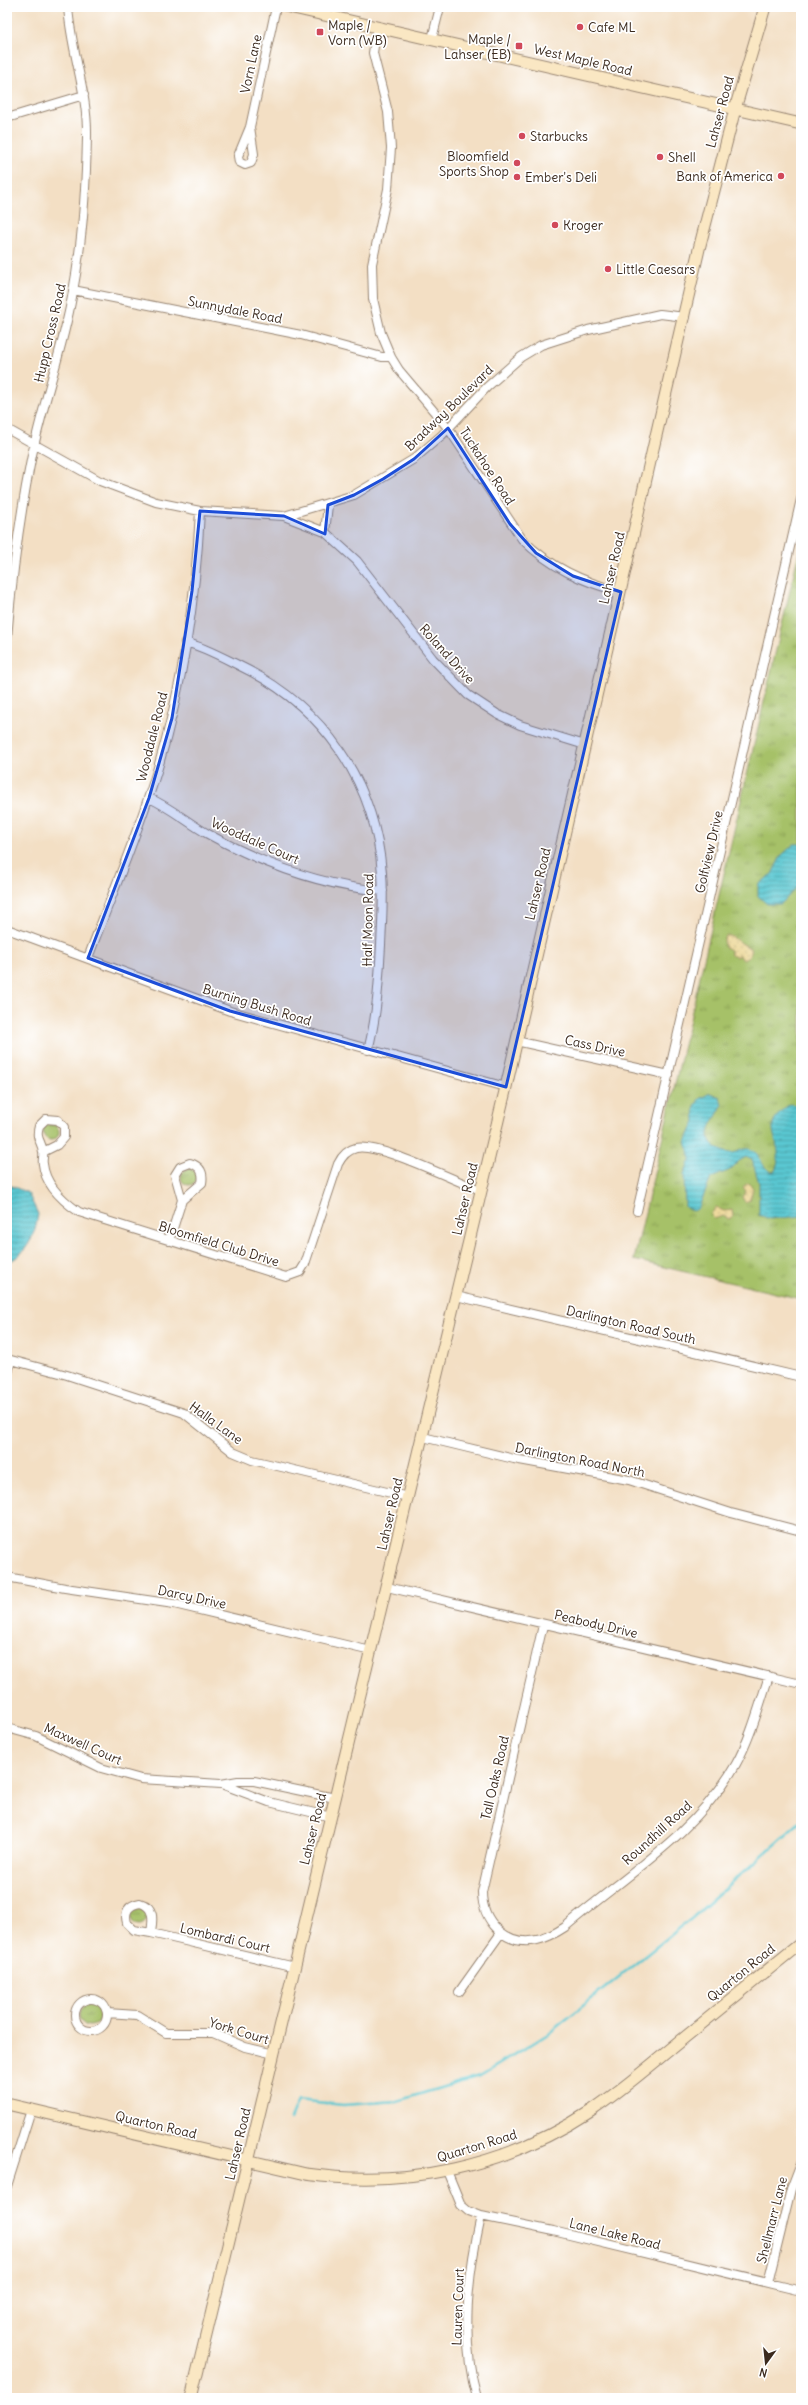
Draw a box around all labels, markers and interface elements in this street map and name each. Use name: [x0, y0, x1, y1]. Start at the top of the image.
place label: Maple / Vorn (WB): [328, 17, 387, 49]
place label: Cafe ML: [588, 19, 636, 36]
marker: Cafe ML: [575, 22, 585, 32]
marker: Maple / Vorn (WB): [315, 27, 325, 37]
place label: Maple / Lahser (EB): [444, 31, 511, 63]
street label: Vorn Lane: [236, 33, 266, 95]
street label: West Maple Road: [532, 40, 634, 80]
marker: Maple / Lahser (EB): [514, 41, 524, 51]
street label: Lahser Road: [702, 74, 738, 150]
place label: Starbucks: [530, 128, 588, 145]
marker: Starbucks: [517, 131, 527, 141]
place label: Bloomfield Sports Shop: [439, 148, 509, 180]
place label: Shell: [668, 149, 696, 166]
marker: Shell: [655, 152, 665, 162]
marker: Bloomfield Sports Shop: [512, 158, 522, 168]
place label: Bank of America: [676, 168, 773, 185]
place label: Ember's Deli: [525, 169, 597, 186]
marker: Bank of America: [776, 171, 786, 181]
marker: Ember's Deli: [512, 172, 522, 182]
place label: Kroger: [563, 217, 604, 234]
marker: Kroger: [550, 220, 560, 230]
place label: Little Caesars: [616, 261, 695, 278]
marker: Little Caesars: [603, 264, 613, 274]
street label: Hupp Cross Road: [30, 281, 70, 384]
street label: Sunnydale Road: [186, 293, 284, 328]
street label: Bradway Boulevard: [401, 361, 497, 455]
street label: Tuckahoe Road: [456, 424, 519, 508]
street label: Lahser Road: [595, 530, 629, 606]
street label: Roland Drive: [416, 621, 478, 687]
street label: Wooddale Road: [133, 690, 171, 784]
street label: Golfview Drive: [691, 809, 727, 895]
street label: Wooddale Court: [208, 814, 302, 868]
street label: Lahser Road: [521, 846, 555, 922]
street label: Half Moon Road: [359, 873, 377, 967]
street label: Burning Bush Road: [201, 980, 314, 1030]
street label: Cass Drive: [563, 1031, 627, 1061]
street label: Lahser Road: [448, 1161, 482, 1237]
street label: Bloomfield Club Drive: [157, 1218, 281, 1270]
street label: Darlington Road South: [565, 1302, 698, 1348]
street label: Halla Lane: [186, 1398, 246, 1448]
street label: Darlington Road North: [514, 1439, 647, 1481]
street label: Lahser Road: [373, 1476, 407, 1552]
street label: Darcy Drive: [156, 1581, 228, 1613]
street label: Peabody Drive: [553, 1606, 639, 1642]
street label: Maxwell Court: [41, 1719, 125, 1769]
street label: Tall Oaks Road: [477, 1734, 513, 1822]
street label: Lahser Road: [296, 1791, 330, 1867]
street label: Roundhill Road: [619, 1797, 696, 1869]
street label: Lombardi Court: [178, 1919, 272, 1957]
street label: Quarton Road: [703, 1940, 779, 2006]
street label: York Court: [207, 2014, 272, 2048]
street label: Lahser Road: [221, 2106, 255, 2182]
street label: Quarton Road: [114, 2107, 199, 2143]
street label: Quarton Road: [435, 2126, 519, 2166]
street label: Shellmarr Lane: [753, 2175, 791, 2265]
street label: Lane Lake Road: [568, 2214, 663, 2254]
street label: Lauren Court: [448, 2267, 468, 2346]
north arrow: [746, 2343, 786, 2383]
text: N: [758, 2365, 769, 2380]

